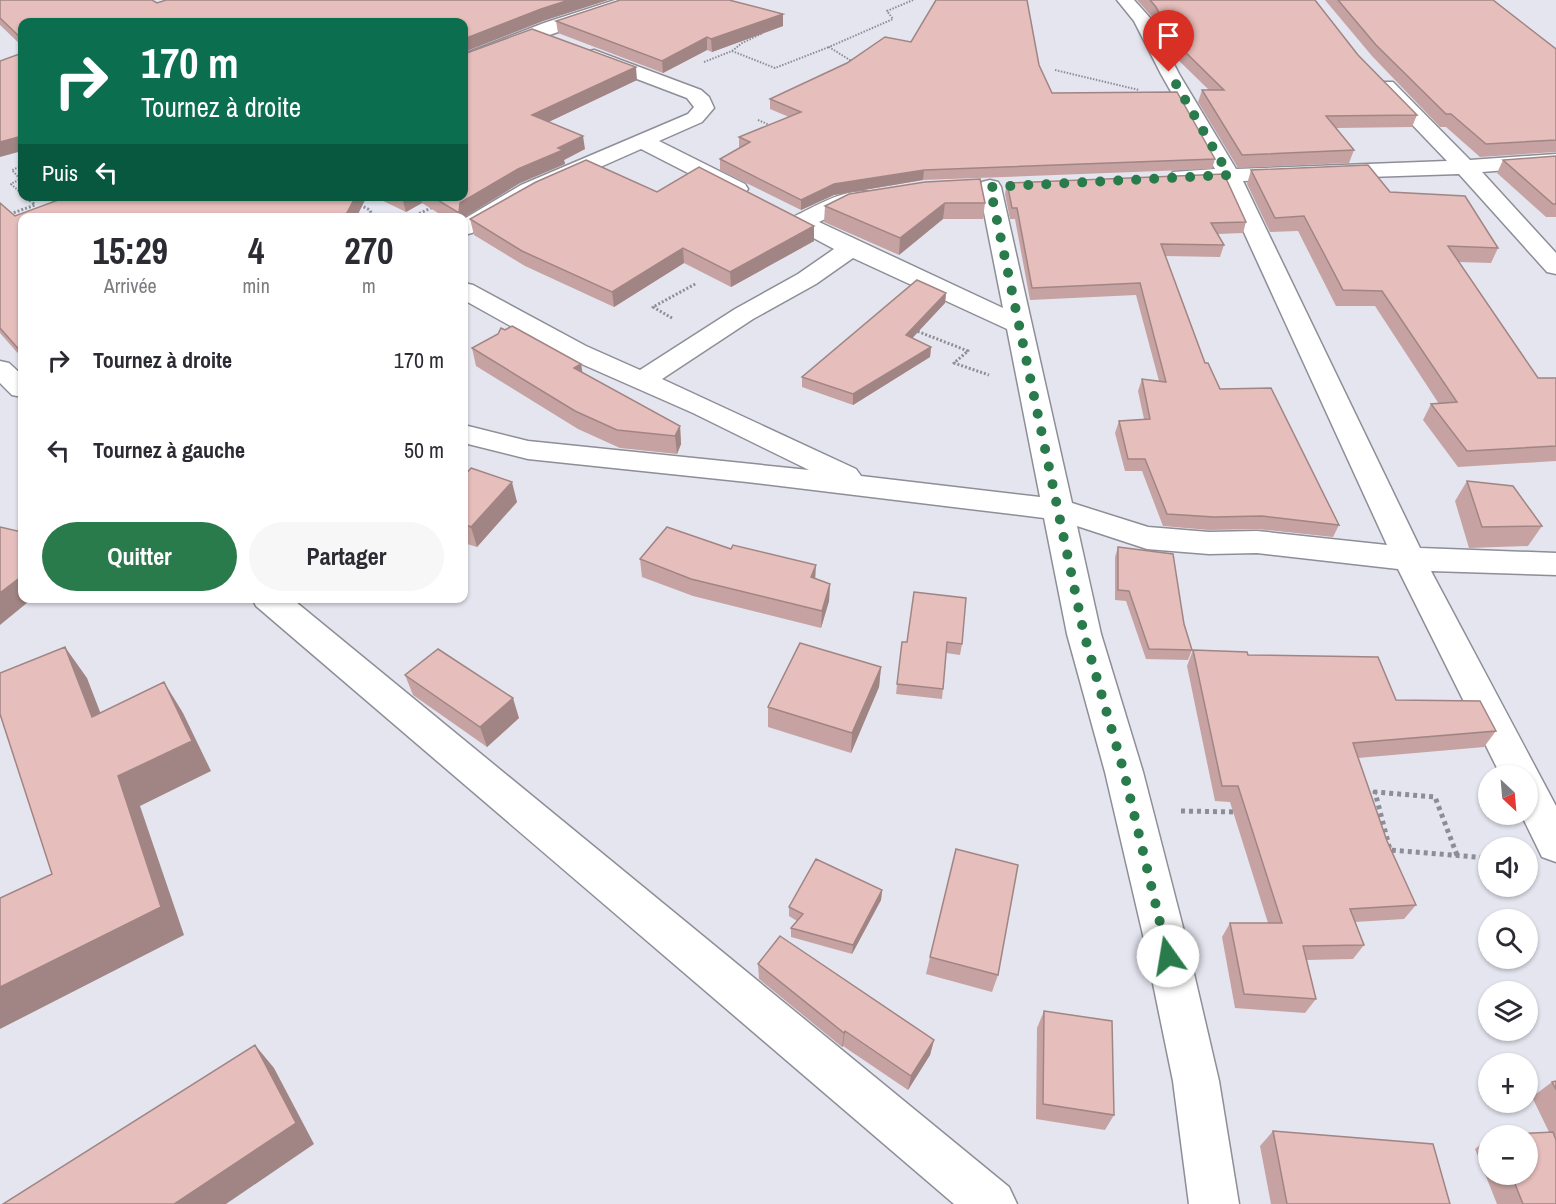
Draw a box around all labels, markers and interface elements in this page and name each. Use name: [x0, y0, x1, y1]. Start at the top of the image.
pin: [1143, 10, 1194, 72]
icon: arrive: [1152, 19, 1185, 52]
text: 170 m: [141, 35, 239, 91]
icon: right: [42, 42, 120, 120]
text: Tournez à droite: [141, 89, 301, 125]
icon: left: [90, 156, 123, 189]
text: Puis: [42, 158, 78, 188]
text: 15:29: [92, 227, 168, 275]
text: 4: [248, 227, 264, 275]
text: 270: [344, 227, 394, 275]
text: Arrivée: [104, 272, 157, 299]
text: min: [242, 272, 270, 299]
text: m: [362, 272, 376, 299]
icon: right: [42, 344, 75, 377]
text: Tournez à droite: [93, 345, 232, 375]
text: 170 m: [394, 345, 444, 375]
icon: left: [42, 434, 75, 467]
text: Tournez à gauche: [93, 435, 245, 465]
text: 50 m: [404, 435, 444, 465]
button: Quitter: [42, 522, 237, 591]
button: Partager: [249, 522, 444, 591]
north arrow: [1478, 765, 1538, 825]
map controls: [1478, 765, 1538, 1185]
button: sound: [1478, 837, 1538, 897]
button: search: [1478, 909, 1538, 969]
position arrow: [1136, 924, 1200, 988]
button: layers: [1478, 981, 1538, 1041]
button: +: [1478, 1053, 1538, 1113]
button: −: [1478, 1125, 1538, 1185]

